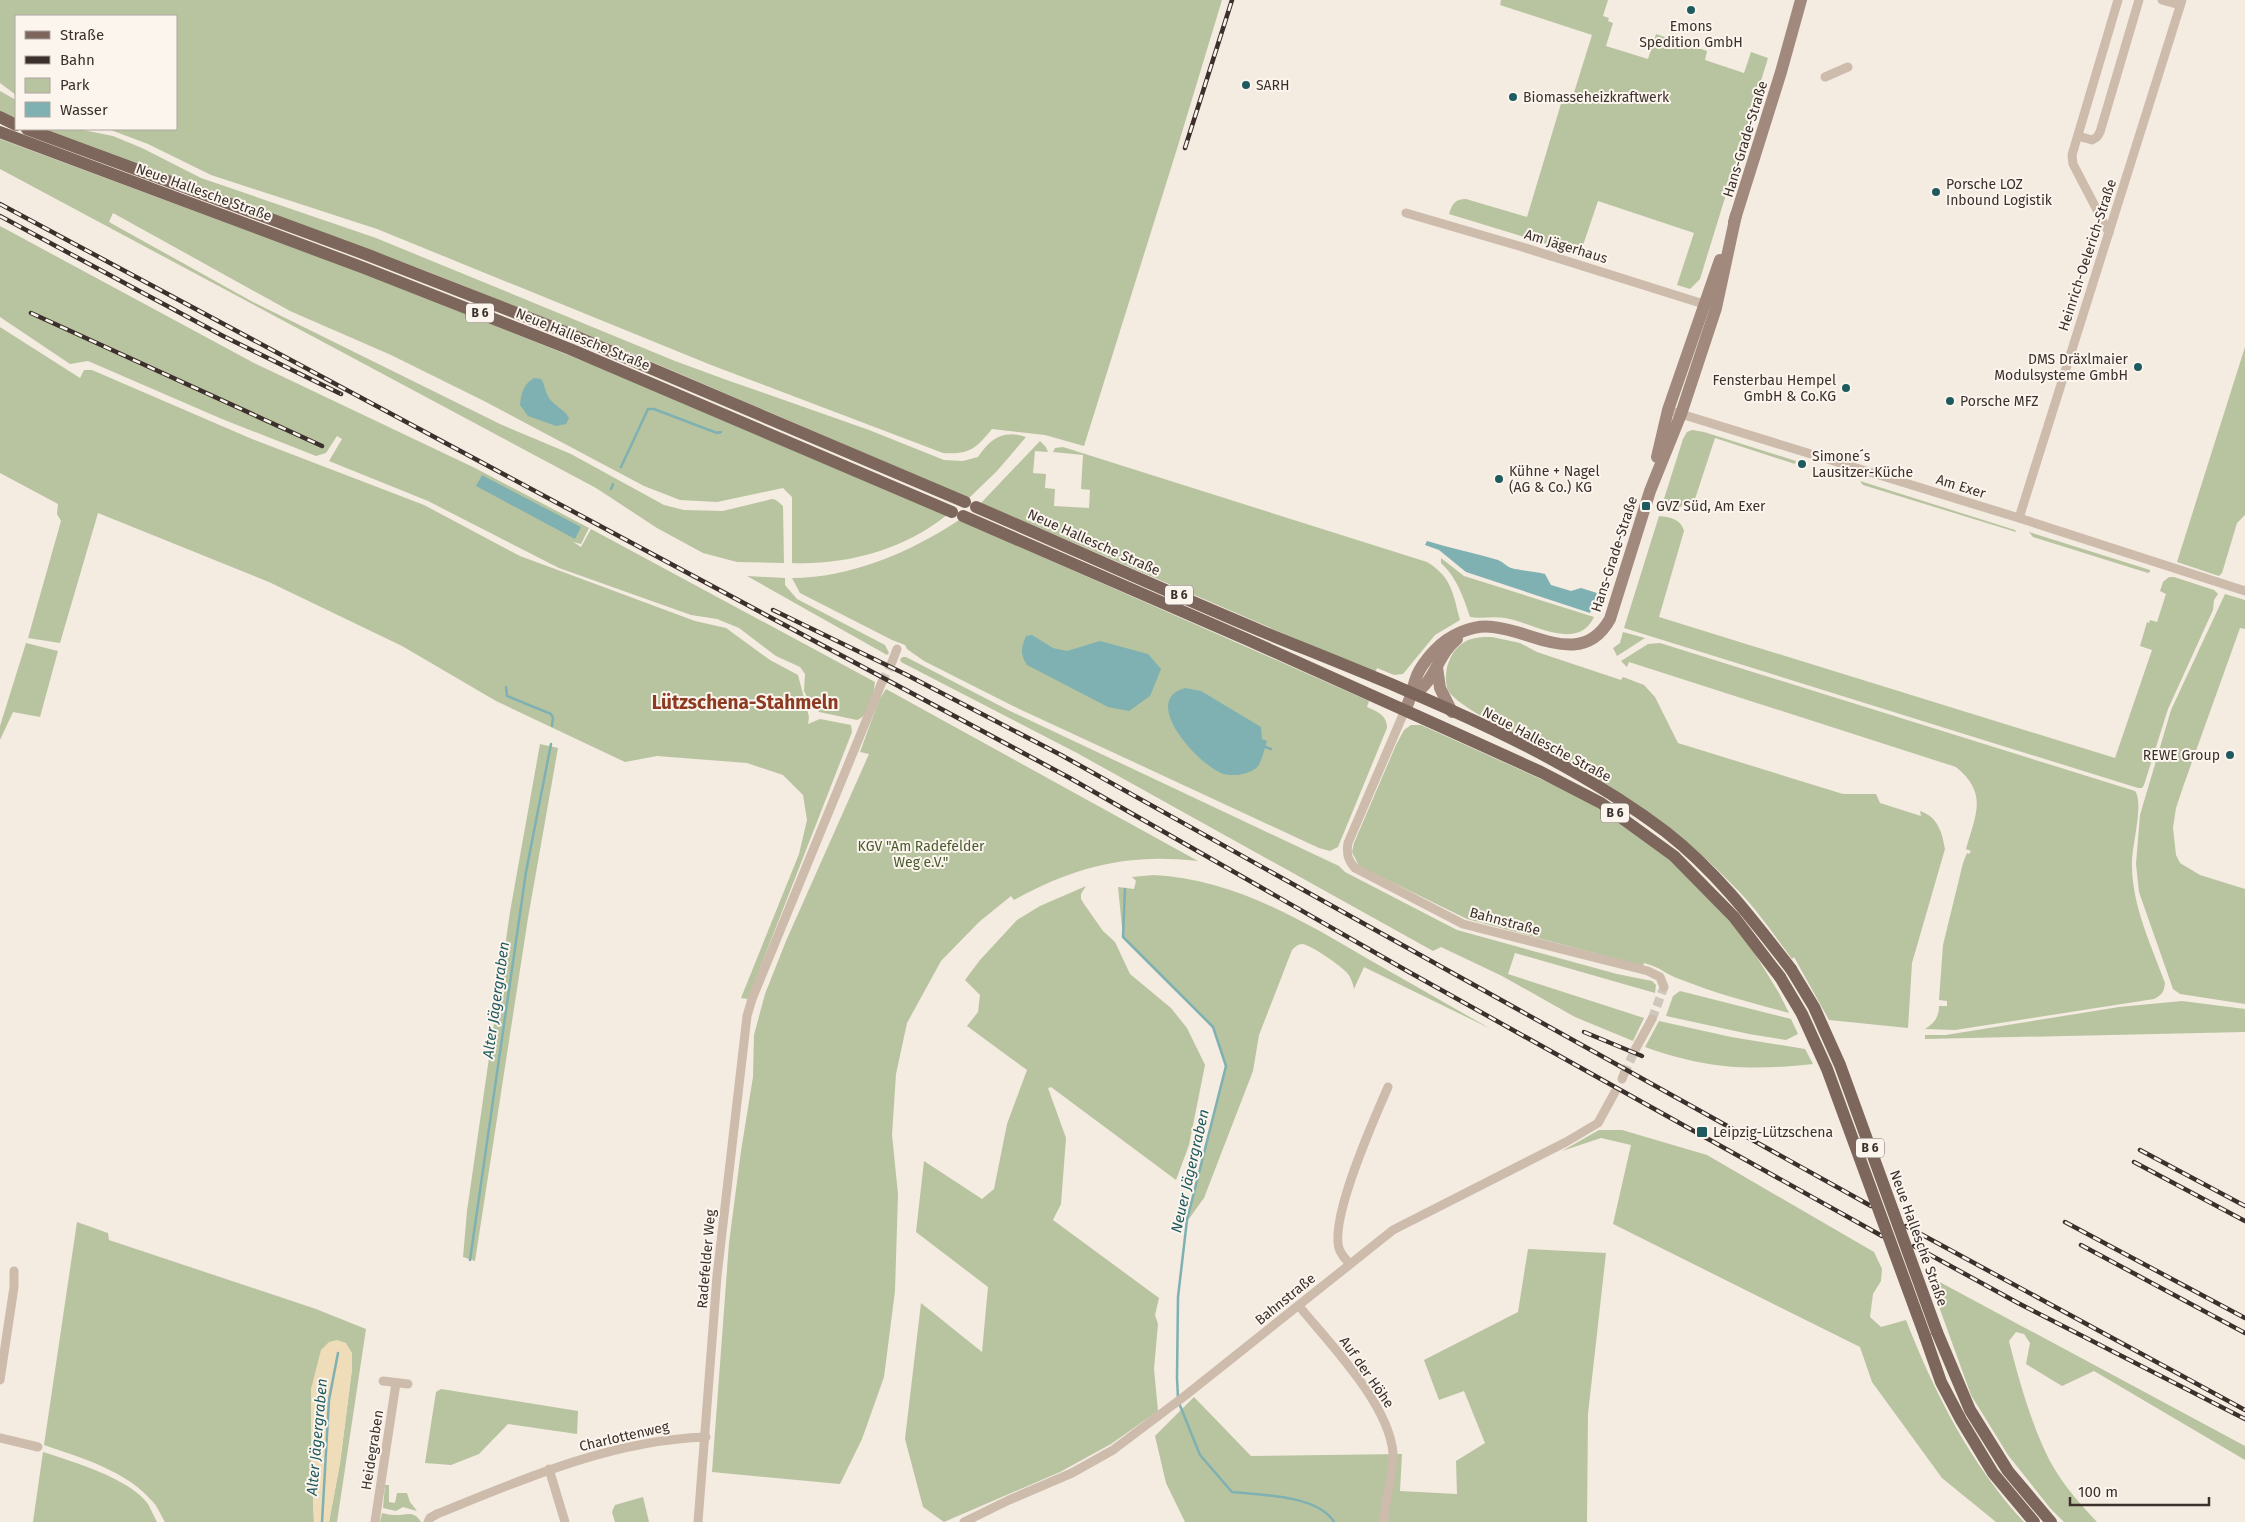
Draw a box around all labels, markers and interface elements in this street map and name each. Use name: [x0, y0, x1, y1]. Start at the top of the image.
marker: Emons Spedition GmbH: [1685, 4, 1697, 16]
legend: [15, 15, 178, 130]
place label: Emons Spedition GmbH: [1639, 18, 1743, 51]
text: Straße: [60, 26, 104, 44]
text: Bahn: [60, 51, 95, 69]
text: Park: [60, 76, 90, 94]
place label: SARH: [1256, 77, 1290, 94]
marker: SARH: [1240, 79, 1252, 91]
street label: Hans-Grade-Straße: [1720, 79, 1771, 199]
place label: Biomasseheizkraftwerk: [1523, 89, 1670, 106]
marker: Biomasseheizkraftwerk: [1507, 91, 1519, 103]
text: Wasser: [60, 101, 108, 119]
street label: Neue Hallesche Straße: [134, 160, 274, 225]
place label: Porsche LOZ Inbound Logistik: [1946, 176, 2053, 209]
street label: Heinrich-Oelerich-Straße: [2055, 177, 2120, 333]
marker: Porsche LOZ Inbound Logistik: [1930, 186, 1942, 198]
street label: Am Jägerhaus: [1522, 226, 1610, 267]
road number: B 6: [466, 304, 494, 322]
street label: Neue Hallesche Straße: [513, 305, 652, 374]
place label: DMS Dräxlmaier Modulsysteme GmbH: [1994, 351, 2129, 384]
marker: DMS Dräxlmaier Modulsysteme GmbH: [2132, 361, 2144, 373]
place label: Fensterbau Hempel GmbH & Co.KG: [1713, 372, 1836, 405]
marker: Fensterbau Hempel GmbH & Co.KG: [1840, 382, 1852, 394]
place label: Porsche MFZ: [1960, 393, 2039, 410]
marker: Porsche MFZ: [1944, 395, 1956, 407]
place label: Simone´s Lausitzer-Küche: [1812, 448, 1913, 481]
marker: Simone´s Lausitzer-Küche: [1796, 458, 1808, 470]
place label: Kühne + Nagel (AG & Co.) KG: [1509, 463, 1600, 496]
street label: Am Exer: [1934, 471, 1988, 502]
marker: Kühne + Nagel (AG & Co.) KG: [1493, 473, 1505, 485]
street label: Hans-Grade-Straße: [1588, 494, 1641, 614]
place label: GVZ Süd, Am Exer: [1656, 498, 1766, 515]
marker: GVZ Süd, Am Exer: [1640, 500, 1652, 512]
street label: Neue Hallesche Straße: [1025, 506, 1163, 579]
road number: B 6: [1165, 586, 1193, 604]
district label: Lützschena-Stahmeln: [652, 691, 838, 714]
street label: Neue Hallesche Straße: [1479, 703, 1614, 786]
place label: REWE Group: [2143, 747, 2220, 764]
marker: REWE Group: [2224, 749, 2236, 761]
road number: B 6: [1601, 804, 1629, 822]
park label: KGV "Am Radefelder Weg e.V.": [858, 838, 985, 871]
street label: Bahnstraße: [1468, 904, 1542, 939]
water label: Alter Jägergraben: [479, 941, 513, 1060]
water label: Neuer Jägergraben: [1167, 1107, 1213, 1235]
place label: Leipzig-Lützschena: [1713, 1124, 1833, 1141]
marker: Leipzig-Lützschena: [1695, 1125, 1709, 1139]
road number: B 6: [1856, 1138, 1884, 1158]
street label: Neue Hallesche Straße: [1886, 1168, 1951, 1308]
street label: Radefelder Weg: [694, 1208, 719, 1309]
street label: Bahnstraße: [1252, 1270, 1319, 1329]
street label: Auf der Höhe: [1336, 1333, 1397, 1411]
water label: Alter Jägergraben: [303, 1378, 331, 1497]
street label: Heidegraben: [358, 1409, 387, 1491]
street label: Charlottenweg: [577, 1418, 671, 1455]
scale bar: [2070, 1474, 2209, 1506]
text: 100 m: [2078, 1483, 2118, 1501]

